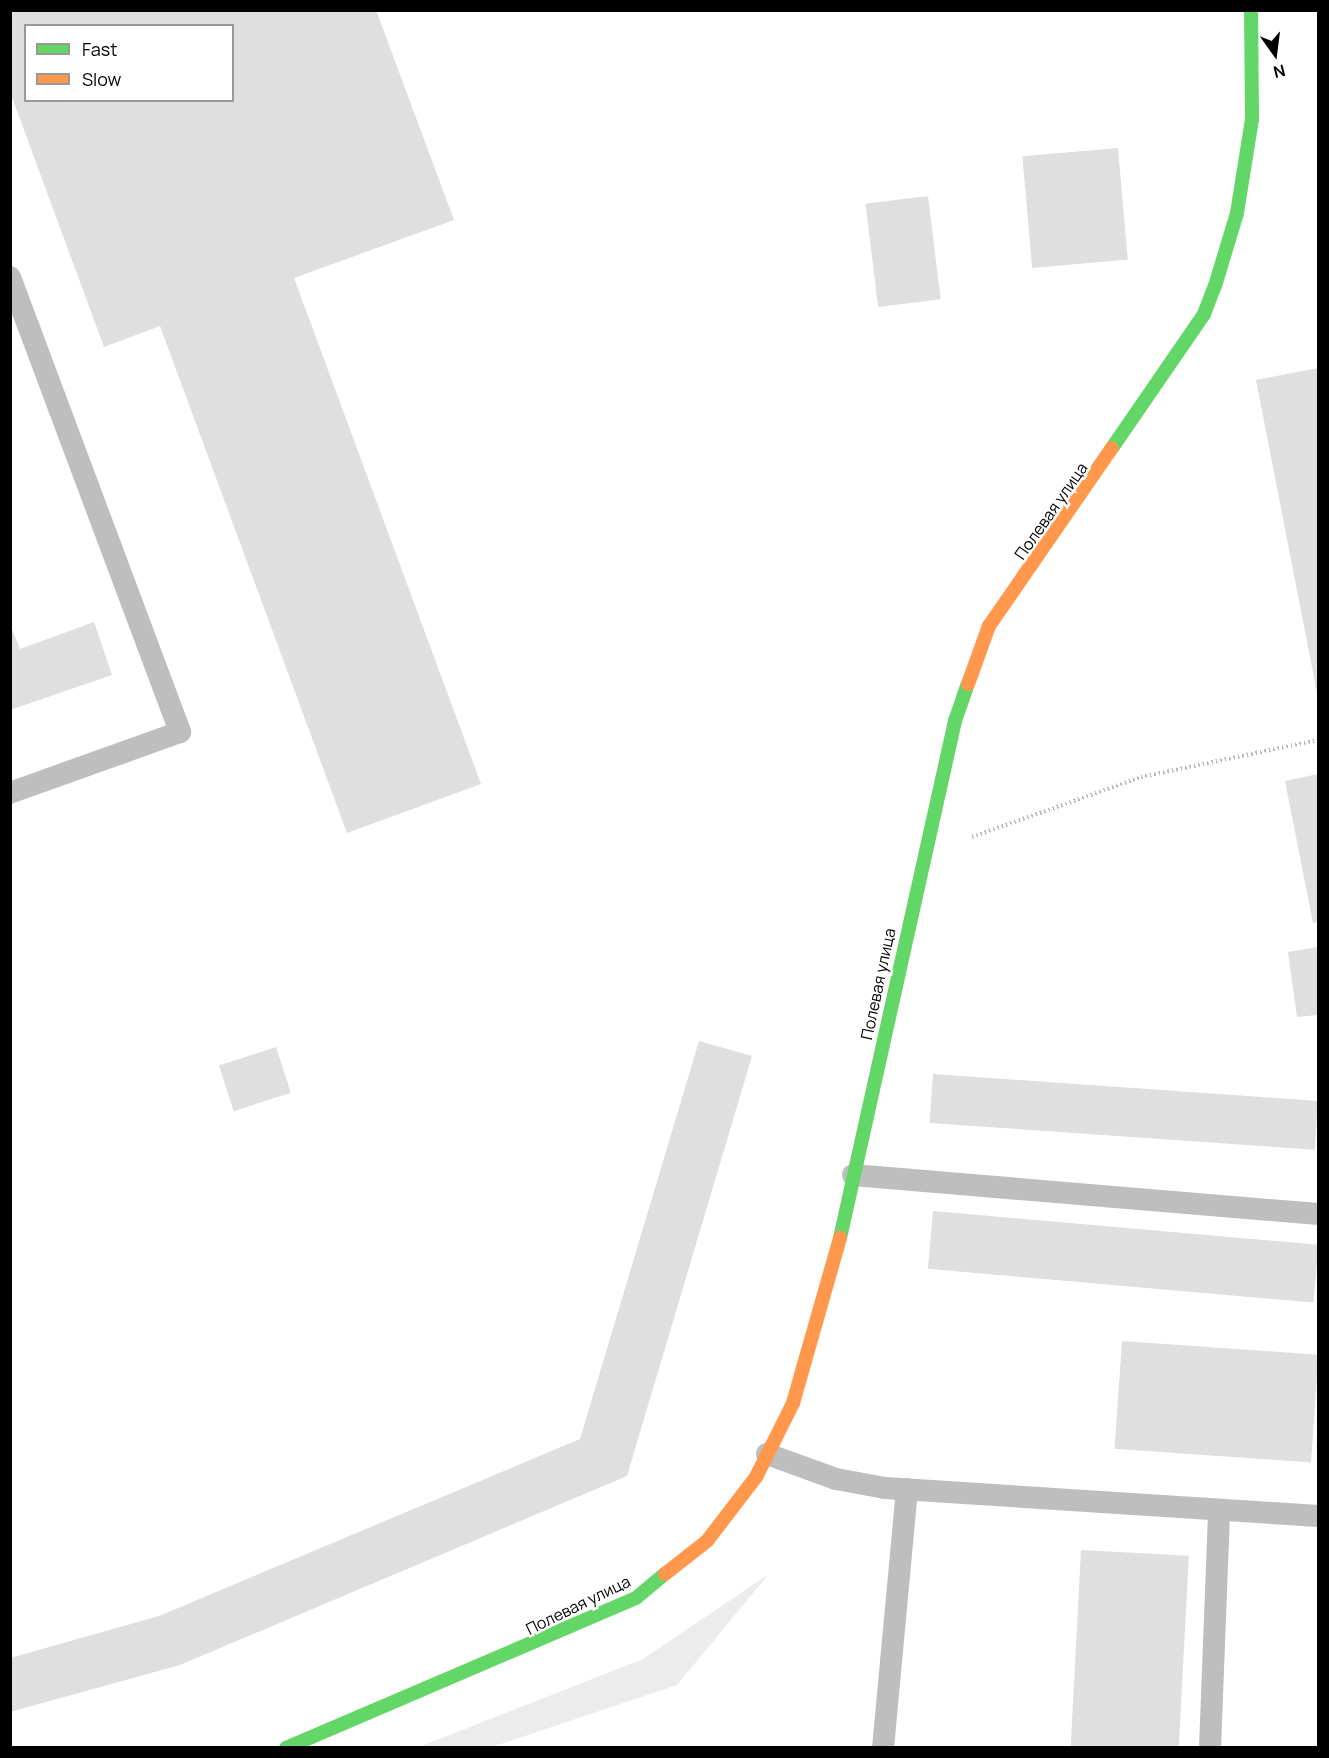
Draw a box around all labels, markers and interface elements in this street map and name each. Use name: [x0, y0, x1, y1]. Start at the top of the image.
legend: [24, 24, 234, 102]
north arrow: [1245, 24, 1305, 84]
text: Fast: [82, 37, 117, 61]
text: N: [1271, 59, 1288, 84]
text: Slow: [82, 67, 121, 91]
street label: Полевая улица: [1011, 459, 1091, 563]
street label: Полевая улица: [857, 926, 899, 1042]
street label: Полевая улица: [523, 1571, 633, 1639]

